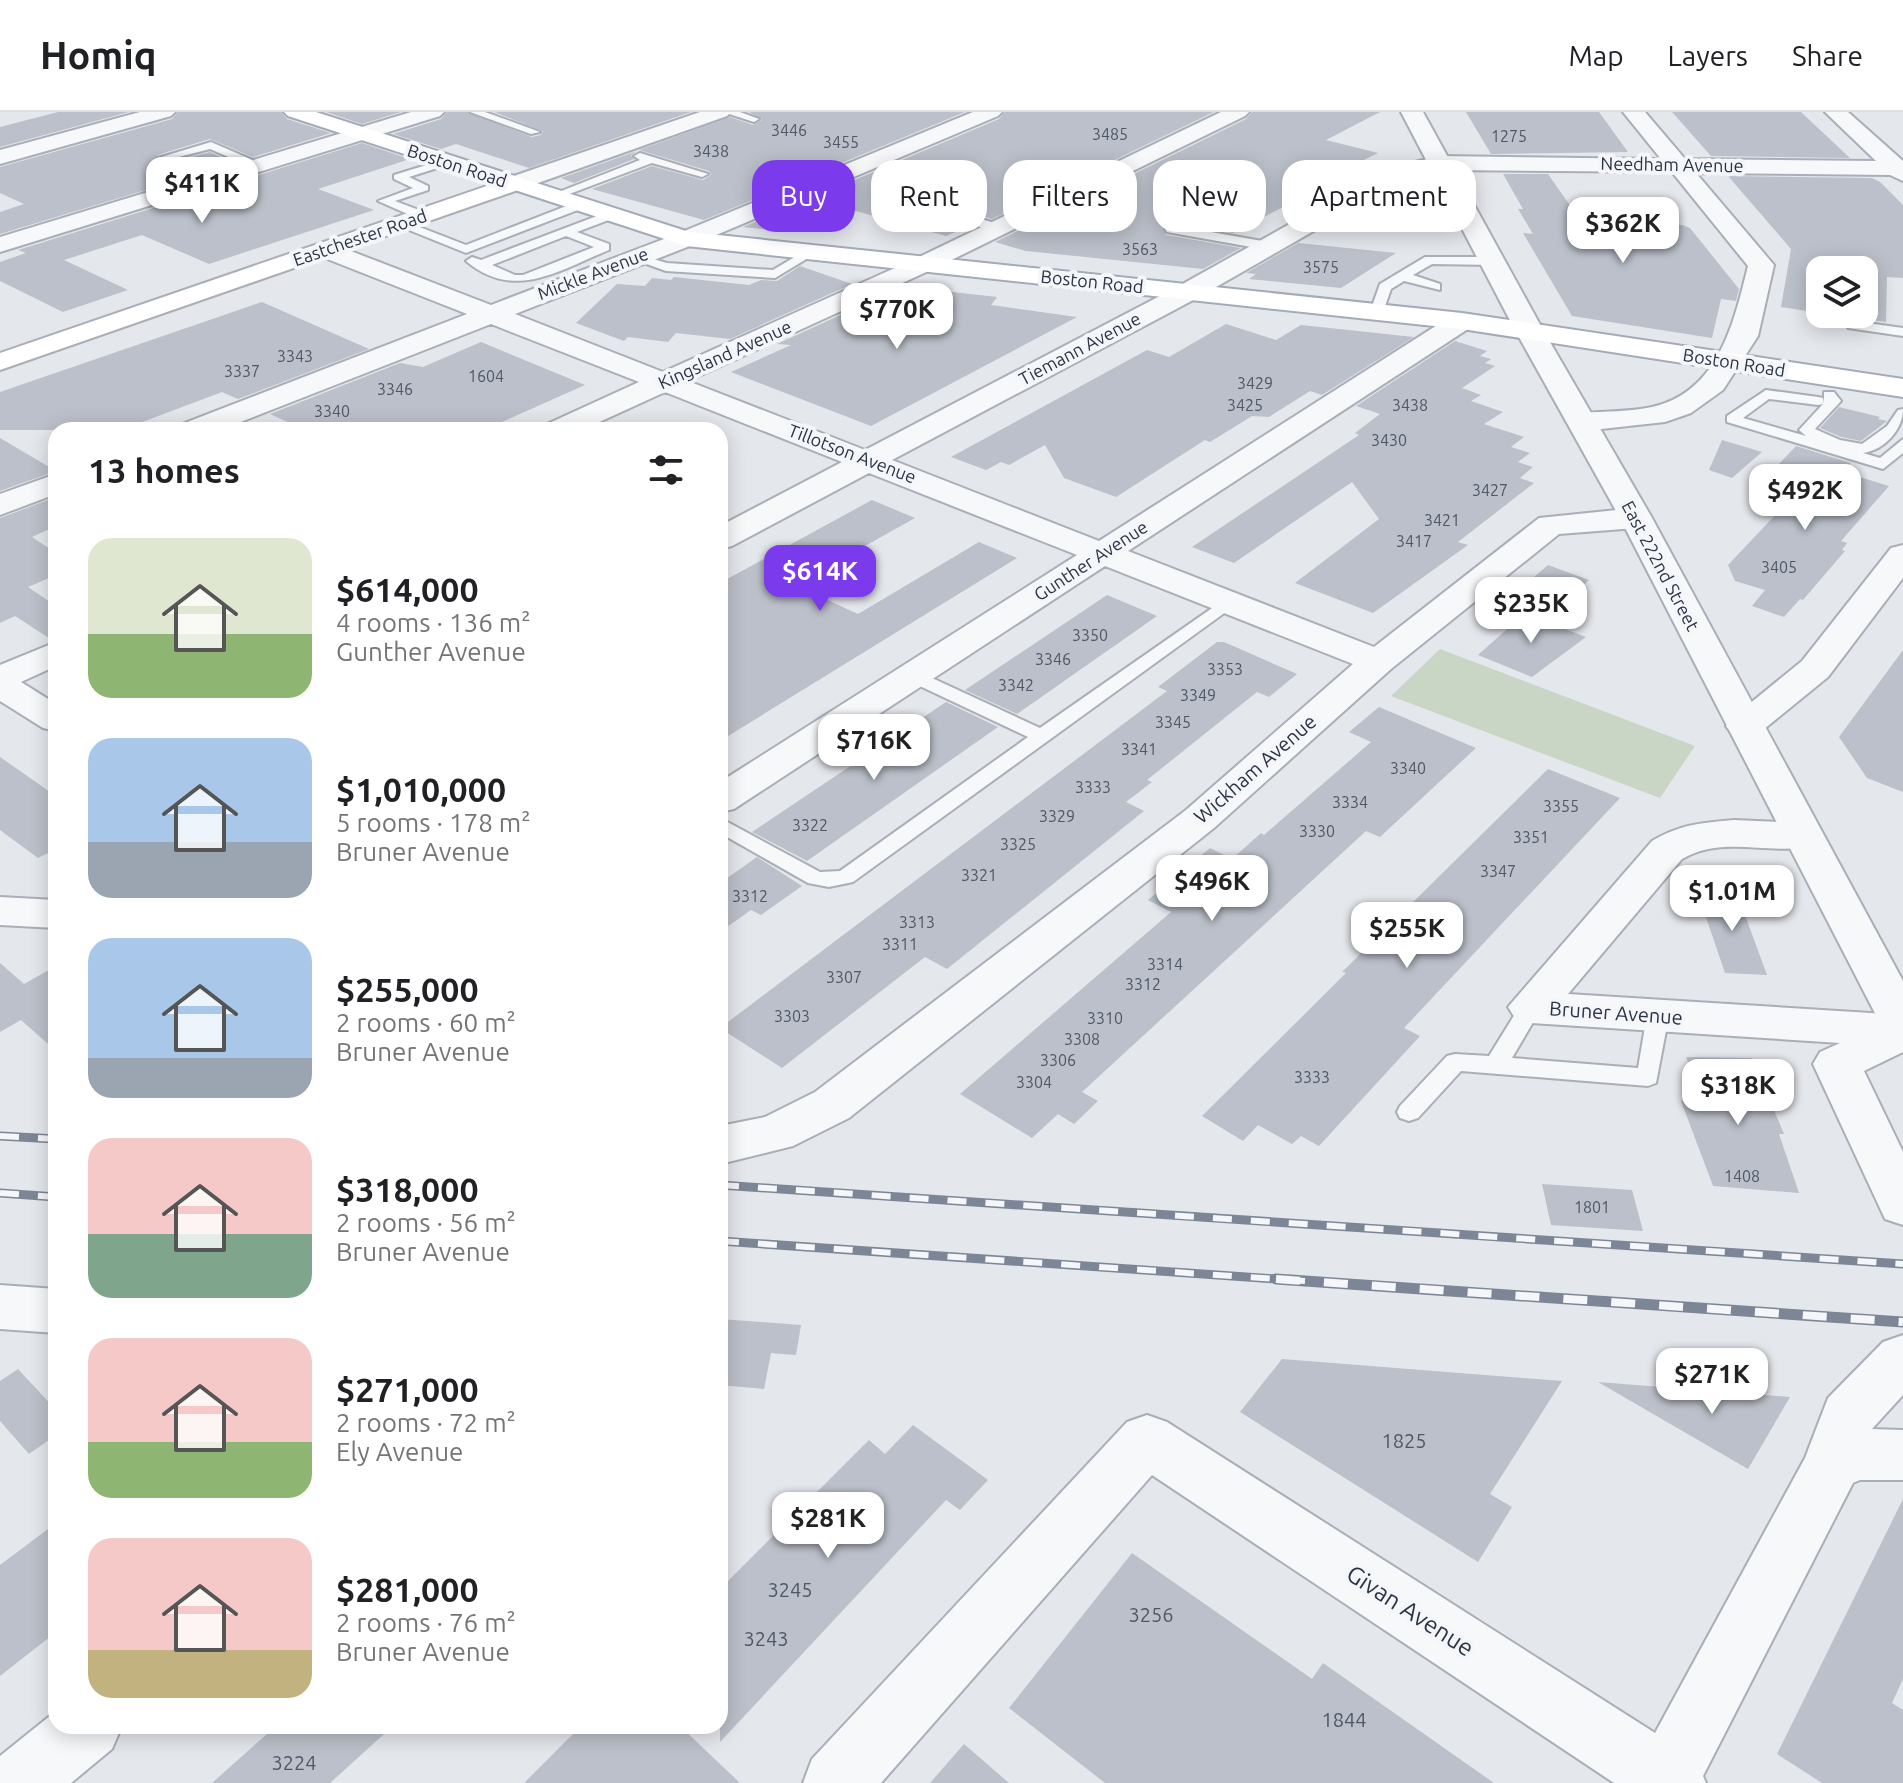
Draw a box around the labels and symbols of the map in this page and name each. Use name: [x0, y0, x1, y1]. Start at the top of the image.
house number: 3446: [771, 121, 807, 139]
house number: 3485: [1092, 125, 1128, 143]
house number: 1275: [1491, 127, 1527, 145]
house number: 3455: [823, 133, 859, 151]
street label: Boston Road: [405, 140, 509, 191]
house number: 3438: [693, 142, 729, 160]
street label: Needham Avenue: [1600, 153, 1744, 175]
pin: $411K: [146, 157, 258, 225]
pin: $362K: [1567, 197, 1679, 265]
street label: Eastchester Road: [290, 205, 429, 269]
house number: 3563: [1122, 240, 1158, 258]
street label: Mickle Avenue: [534, 243, 651, 303]
house number: 3575: [1303, 258, 1339, 276]
street label: Boston Road: [1040, 266, 1144, 296]
pin: $770K: [841, 283, 953, 351]
street label: Tiemann Avenue: [1015, 308, 1144, 389]
street label: Kingsland Avenue: [655, 316, 794, 392]
street label: Boston Road: [1682, 344, 1787, 380]
house number: 3343: [277, 347, 313, 365]
house number: 3337: [224, 362, 260, 380]
house number: 1604: [468, 367, 504, 385]
house number: 3429: [1237, 374, 1273, 392]
house number: 3346: [377, 380, 413, 398]
house number: 3425: [1227, 396, 1263, 414]
house number: 3438: [1392, 396, 1428, 414]
house number: 3340: [314, 402, 350, 420]
street label: Tillotson Avenue: [786, 420, 919, 487]
house number: 3430: [1371, 431, 1407, 449]
pin: $492K: [1749, 464, 1861, 532]
house number: 3427: [1472, 481, 1508, 499]
street label: East 222nd Street: [1618, 497, 1704, 634]
house number: 3421: [1424, 511, 1460, 529]
street label: Gunther Avenue: [1030, 516, 1151, 604]
house number: 3417: [1396, 532, 1432, 550]
pin: $614K: [764, 545, 876, 613]
house number: 3405: [1761, 558, 1797, 576]
pin: $235K: [1475, 577, 1587, 645]
house number: 3350: [1072, 626, 1108, 644]
house number: 3346: [1035, 650, 1071, 668]
house number: 3353: [1207, 660, 1243, 678]
house number: 3342: [998, 676, 1034, 694]
house number: 3349: [1180, 686, 1216, 704]
street label: Wickham Avenue: [1189, 709, 1320, 828]
house number: 3345: [1155, 713, 1191, 731]
pin: $716K: [818, 714, 930, 782]
house number: 3341: [1121, 740, 1157, 758]
house number: 3340: [1390, 759, 1426, 777]
house number: 3333: [1075, 778, 1111, 796]
house number: 3334: [1332, 793, 1368, 811]
house number: 3355: [1543, 797, 1579, 815]
house number: 3329: [1039, 807, 1075, 825]
house number: 3322: [792, 816, 828, 834]
house number: 3330: [1299, 822, 1335, 840]
house number: 3351: [1513, 828, 1549, 846]
house number: 3325: [1000, 835, 1036, 853]
pin: $496K: [1156, 855, 1268, 923]
house number: 3347: [1480, 862, 1516, 880]
pin: $1.01M: [1667, 865, 1797, 933]
house number: 3321: [961, 866, 997, 884]
house number: 3312: [732, 887, 768, 905]
pin: $255K: [1351, 902, 1463, 970]
house number: 3313: [899, 913, 935, 931]
house number: 3311: [882, 935, 918, 953]
house number: 3314: [1147, 955, 1183, 973]
house number: 3307: [826, 968, 862, 986]
house number: 3312: [1125, 975, 1161, 993]
street label: Bruner Avenue: [1549, 996, 1684, 1029]
house number: 3303: [774, 1007, 810, 1025]
house number: 3310: [1087, 1009, 1123, 1027]
house number: 3308: [1064, 1030, 1100, 1048]
house number: 3306: [1040, 1051, 1076, 1069]
pin: $318K: [1682, 1059, 1794, 1127]
house number: 3333: [1294, 1068, 1330, 1086]
house number: 3304: [1016, 1073, 1052, 1091]
house number: 1408: [1724, 1167, 1760, 1185]
house number: 1801: [1574, 1198, 1610, 1216]
pin: $271K: [1656, 1348, 1768, 1416]
house number: 1825: [1381, 1429, 1427, 1452]
pin: $281K: [772, 1492, 884, 1560]
street label: Givan Avenue: [1342, 1560, 1479, 1662]
house number: 3245: [767, 1578, 813, 1601]
house number: 3256: [1128, 1603, 1174, 1626]
house number: 3243: [743, 1627, 789, 1650]
house number: 1844: [1321, 1708, 1367, 1731]
house number: 3224: [271, 1751, 317, 1774]

